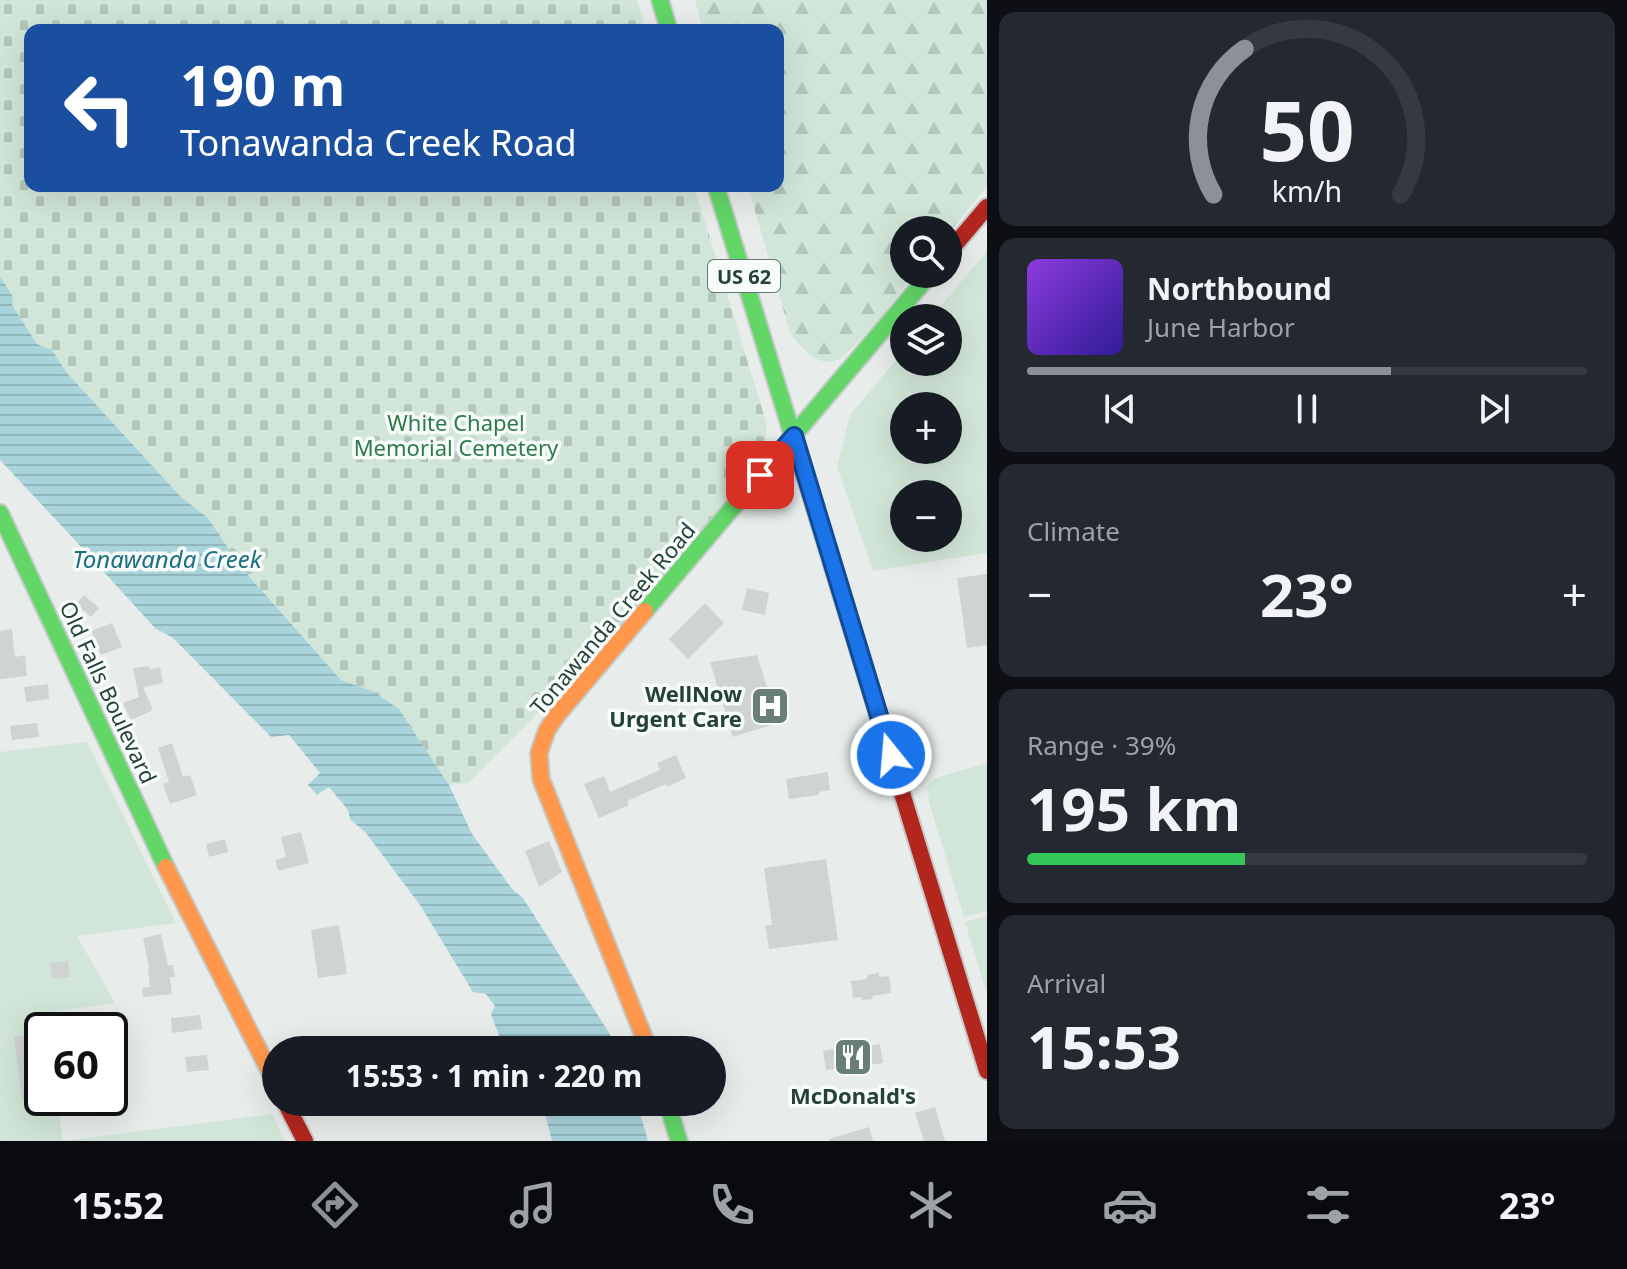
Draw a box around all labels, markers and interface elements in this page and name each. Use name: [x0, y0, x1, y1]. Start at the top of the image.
text: 190 m: [180, 46, 345, 122]
icon: left: [48, 56, 152, 160]
text: 50: [1259, 71, 1355, 184]
text: Tonawanda Creek Road: [180, 118, 577, 167]
text: km/h: [1272, 171, 1342, 210]
map controls: [890, 216, 962, 552]
button: search: [890, 216, 962, 288]
road number: US 62: [708, 260, 780, 292]
text: Northbound: [1147, 268, 1332, 309]
button: layers: [890, 304, 962, 376]
text: June Harbor: [1147, 309, 1295, 345]
icon: previous: [1098, 387, 1142, 431]
icon: pause: [1285, 387, 1329, 431]
icon: next: [1472, 387, 1516, 431]
button: +: [890, 392, 962, 464]
park label: White Chapel Memorial Cemetery: [354, 407, 559, 462]
pin: [726, 441, 794, 509]
icon: arrive: [738, 453, 782, 497]
button: −: [890, 480, 962, 552]
text: Climate: [1027, 513, 1120, 549]
street label: Tonawanda Creek Road: [523, 515, 701, 721]
water label: Tonawanda Creek: [72, 542, 263, 575]
text: 23°: [1260, 553, 1354, 635]
text: −: [1027, 564, 1052, 624]
text: +: [1562, 564, 1587, 624]
street label: Old Falls Boulevard: [54, 596, 164, 788]
place label: WellNow Urgent Care: [609, 678, 742, 733]
hospital icon: WellNow Urgent Care: [749, 685, 791, 727]
position arrow: [849, 713, 933, 797]
text: Range · 39%: [1027, 727, 1176, 763]
text: 195 km: [1027, 767, 1241, 849]
text: Arrival: [1027, 965, 1106, 1001]
text: 15:53: [1027, 1005, 1181, 1087]
speed limit sign: 60: [24, 1012, 128, 1116]
restaurant icon: McDonald's: [832, 1036, 874, 1078]
text: 15:53 · 1 min · 220 m: [346, 1055, 642, 1096]
place label: McDonald's: [790, 1080, 916, 1110]
icon: directions: [307, 1177, 363, 1233]
icon: music: [505, 1177, 561, 1233]
icon: phone: [704, 1177, 760, 1233]
icon: climate: [903, 1177, 959, 1233]
icon: car: [1102, 1177, 1158, 1233]
icon: filters: [1300, 1177, 1356, 1233]
text: 15:52: [71, 1181, 164, 1230]
text: 23°: [1499, 1181, 1556, 1230]

